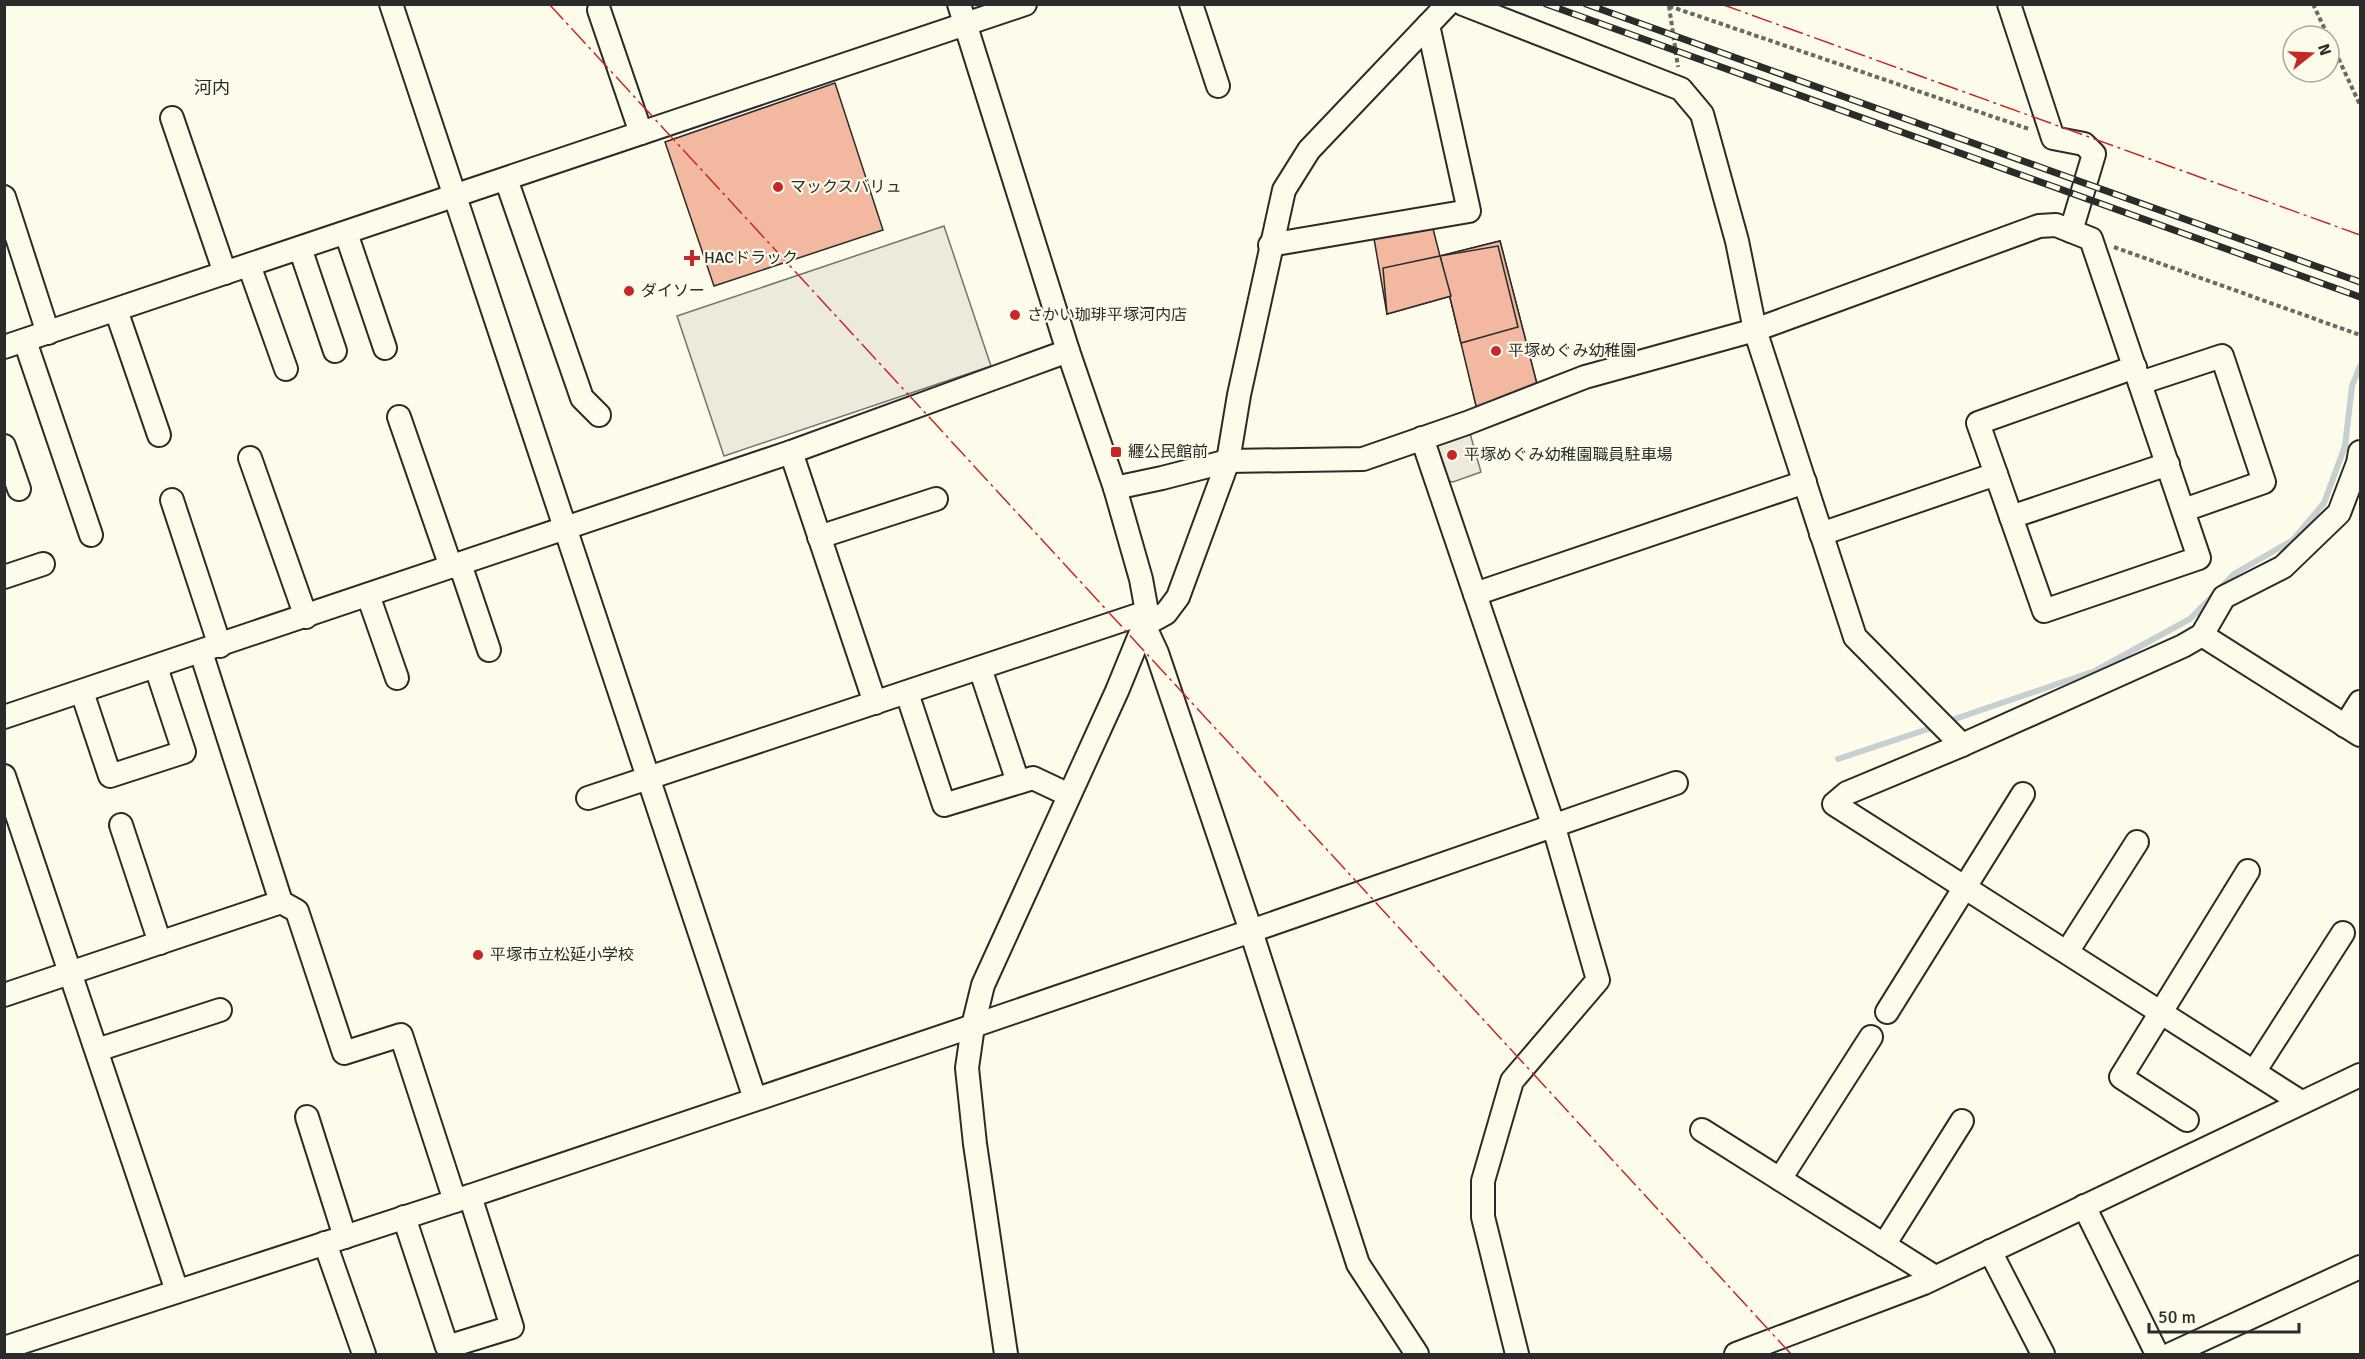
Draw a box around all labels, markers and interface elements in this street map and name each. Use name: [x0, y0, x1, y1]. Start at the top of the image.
north arrow: [2281, 24, 2341, 84]
text: N: [2313, 41, 2336, 58]
district label: 河内: [194, 77, 230, 99]
place label: マックスバリュ: [790, 177, 902, 197]
marker: マックスバリュ: [771, 180, 785, 194]
place label: HACドラック: [704, 248, 798, 268]
marker: HACドラック: [685, 251, 699, 265]
place label: ダイソー: [641, 281, 705, 301]
marker: ダイソー: [622, 284, 636, 298]
place label: さかい珈琲平塚河内店: [1027, 305, 1187, 325]
marker: さかい珈琲平塚河内店: [1008, 308, 1022, 322]
place label: 平塚めぐみ幼稚園: [1508, 341, 1636, 361]
marker: 平塚めぐみ幼稚園: [1489, 344, 1503, 358]
place label: 纒公民館前: [1128, 442, 1208, 462]
marker: 纒公民館前: [1109, 445, 1123, 459]
place label: 平塚めぐみ幼稚園職員駐車場: [1464, 445, 1672, 465]
marker: 平塚めぐみ幼稚園職員駐車場: [1445, 448, 1459, 462]
place label: 平塚市立松延小学校: [490, 945, 634, 965]
marker: 平塚市立松延小学校: [471, 948, 485, 962]
scale bar: [2149, 1296, 2299, 1334]
text: 50 m: [2158, 1306, 2196, 1328]

